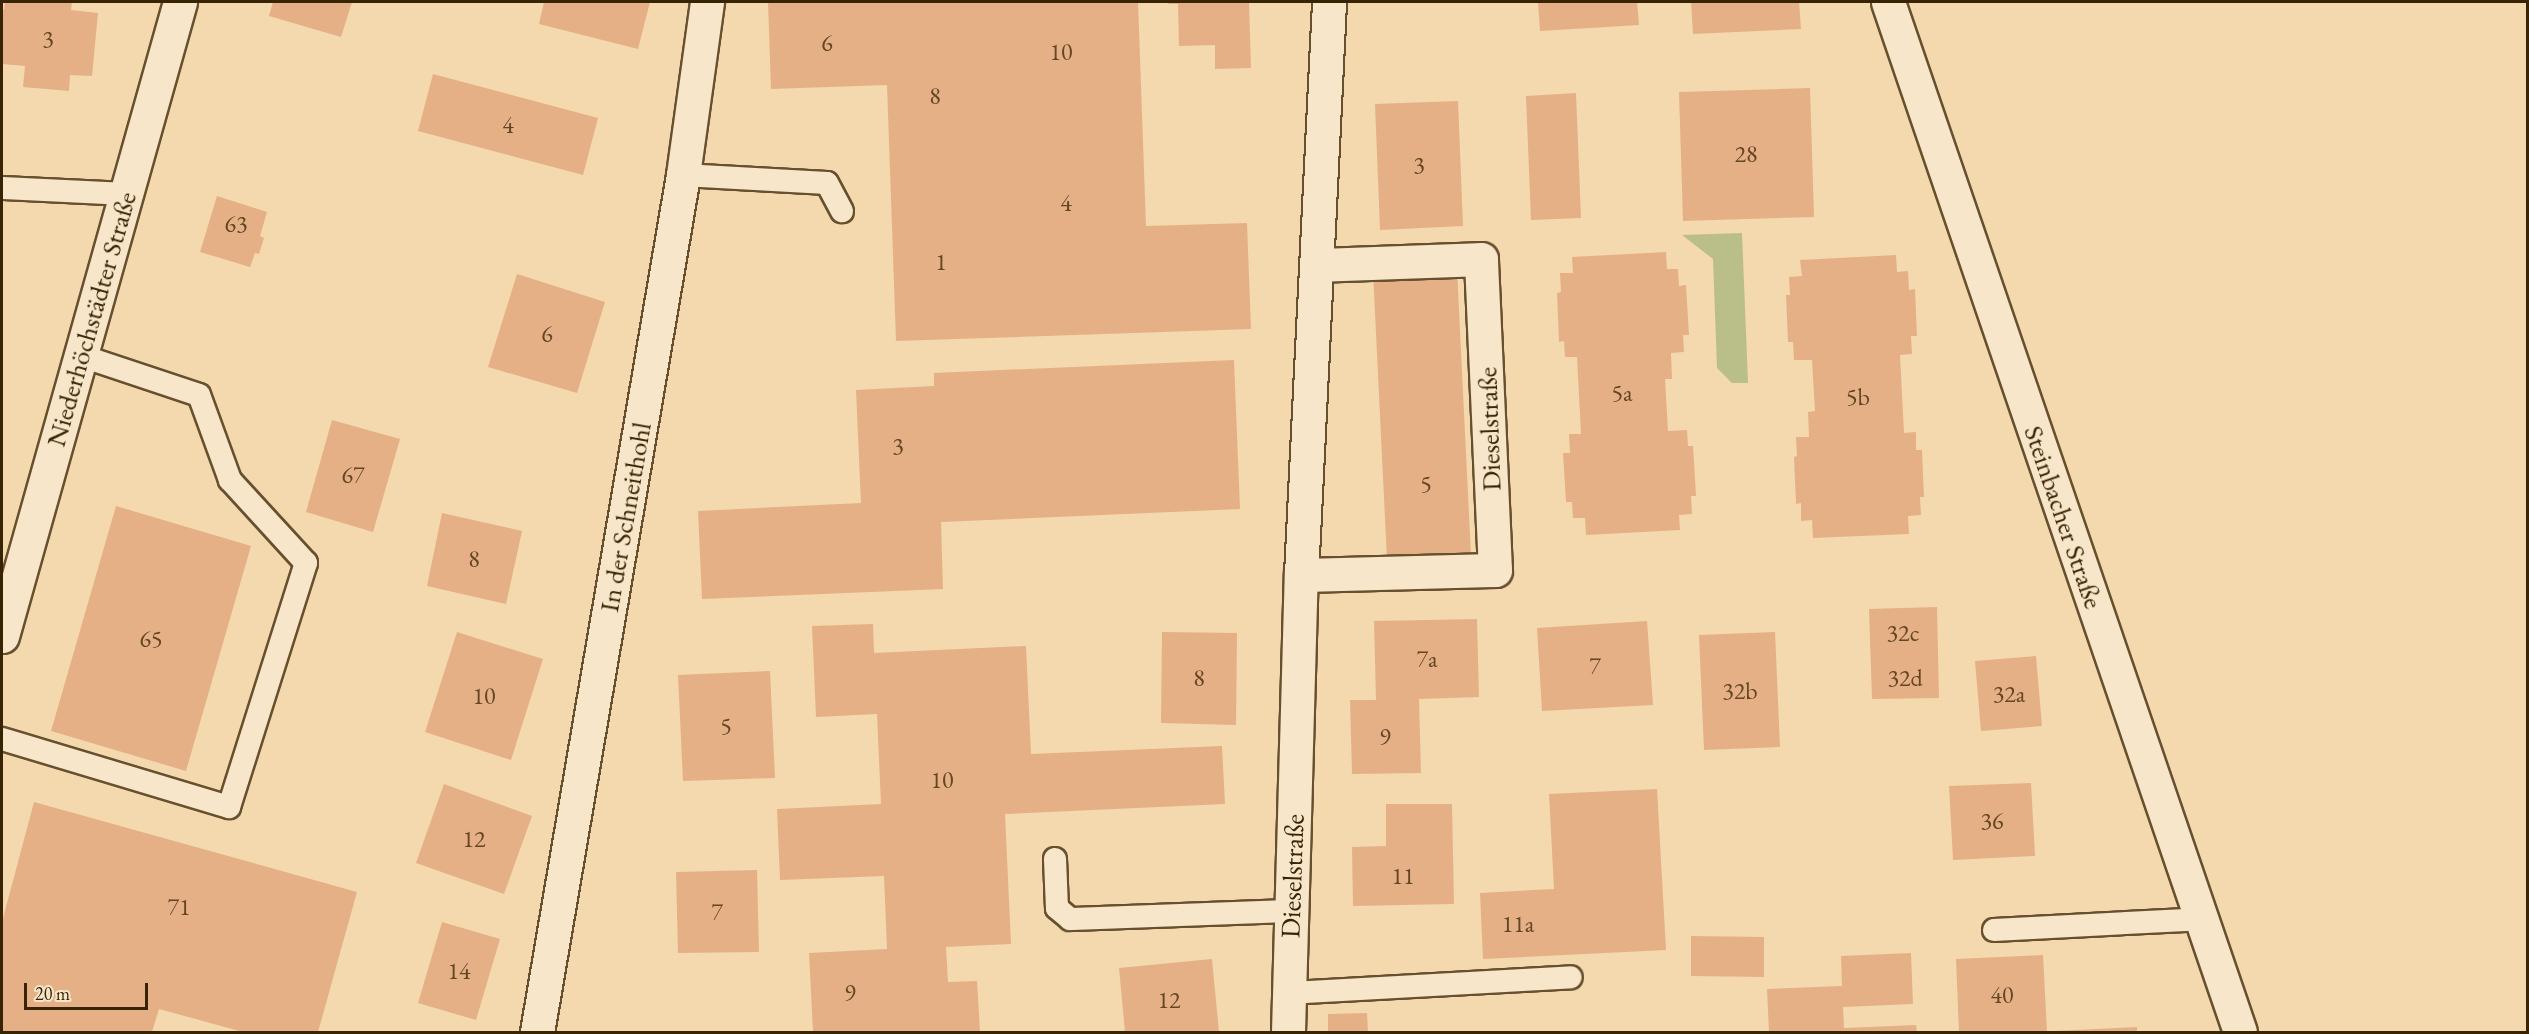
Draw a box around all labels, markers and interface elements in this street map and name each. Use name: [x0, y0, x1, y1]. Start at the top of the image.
house number: 3: [42, 25, 54, 53]
house number: 6: [821, 29, 833, 57]
house number: 10: [1049, 38, 1073, 66]
house number: 8: [929, 82, 941, 110]
house number: 4: [502, 111, 514, 139]
house number: 28: [1734, 140, 1758, 168]
house number: 3: [1413, 151, 1425, 179]
street label: Niederhöchstädter Straße: [39, 188, 143, 450]
house number: 4: [1060, 189, 1072, 217]
house number: 63: [224, 210, 248, 238]
house number: 1: [935, 248, 947, 276]
house number: 6: [541, 320, 553, 348]
street label: Dieselstraße: [1471, 366, 1507, 492]
house number: 5a: [1611, 379, 1633, 407]
house number: 5b: [1846, 383, 1870, 411]
street label: In der Schneithohl: [592, 420, 658, 614]
street label: Steinbacher Straße: [2018, 421, 2110, 613]
house number: 3: [892, 432, 904, 460]
house number: 67: [341, 461, 365, 489]
house number: 5: [1420, 470, 1432, 498]
house number: 8: [468, 545, 480, 573]
house number: 32c: [1887, 619, 1919, 647]
house number: 65: [139, 625, 163, 653]
house number: 7a: [1416, 645, 1438, 673]
house number: 7: [1589, 652, 1601, 680]
house number: 8: [1193, 664, 1205, 692]
house number: 32d: [1887, 664, 1923, 692]
house number: 32b: [1722, 677, 1758, 705]
house number: 32a: [1993, 680, 2025, 708]
house number: 10: [472, 682, 496, 710]
house number: 5: [720, 712, 732, 740]
house number: 9: [1379, 723, 1391, 751]
house number: 10: [930, 766, 954, 794]
house number: 36: [1980, 807, 2004, 835]
street label: Dieselstraße: [1274, 813, 1310, 939]
house number: 12: [462, 825, 486, 853]
house number: 11: [1391, 862, 1415, 890]
house number: 71: [167, 893, 191, 921]
house number: 7: [711, 898, 723, 926]
house number: 11a: [1502, 910, 1534, 938]
house number: 14: [447, 957, 471, 985]
scale bar: [27, 971, 152, 1009]
house number: 9: [844, 979, 856, 1007]
house number: 40: [1990, 981, 2014, 1009]
text: 20 m: [35, 982, 70, 1005]
house number: 12: [1157, 986, 1181, 1014]

